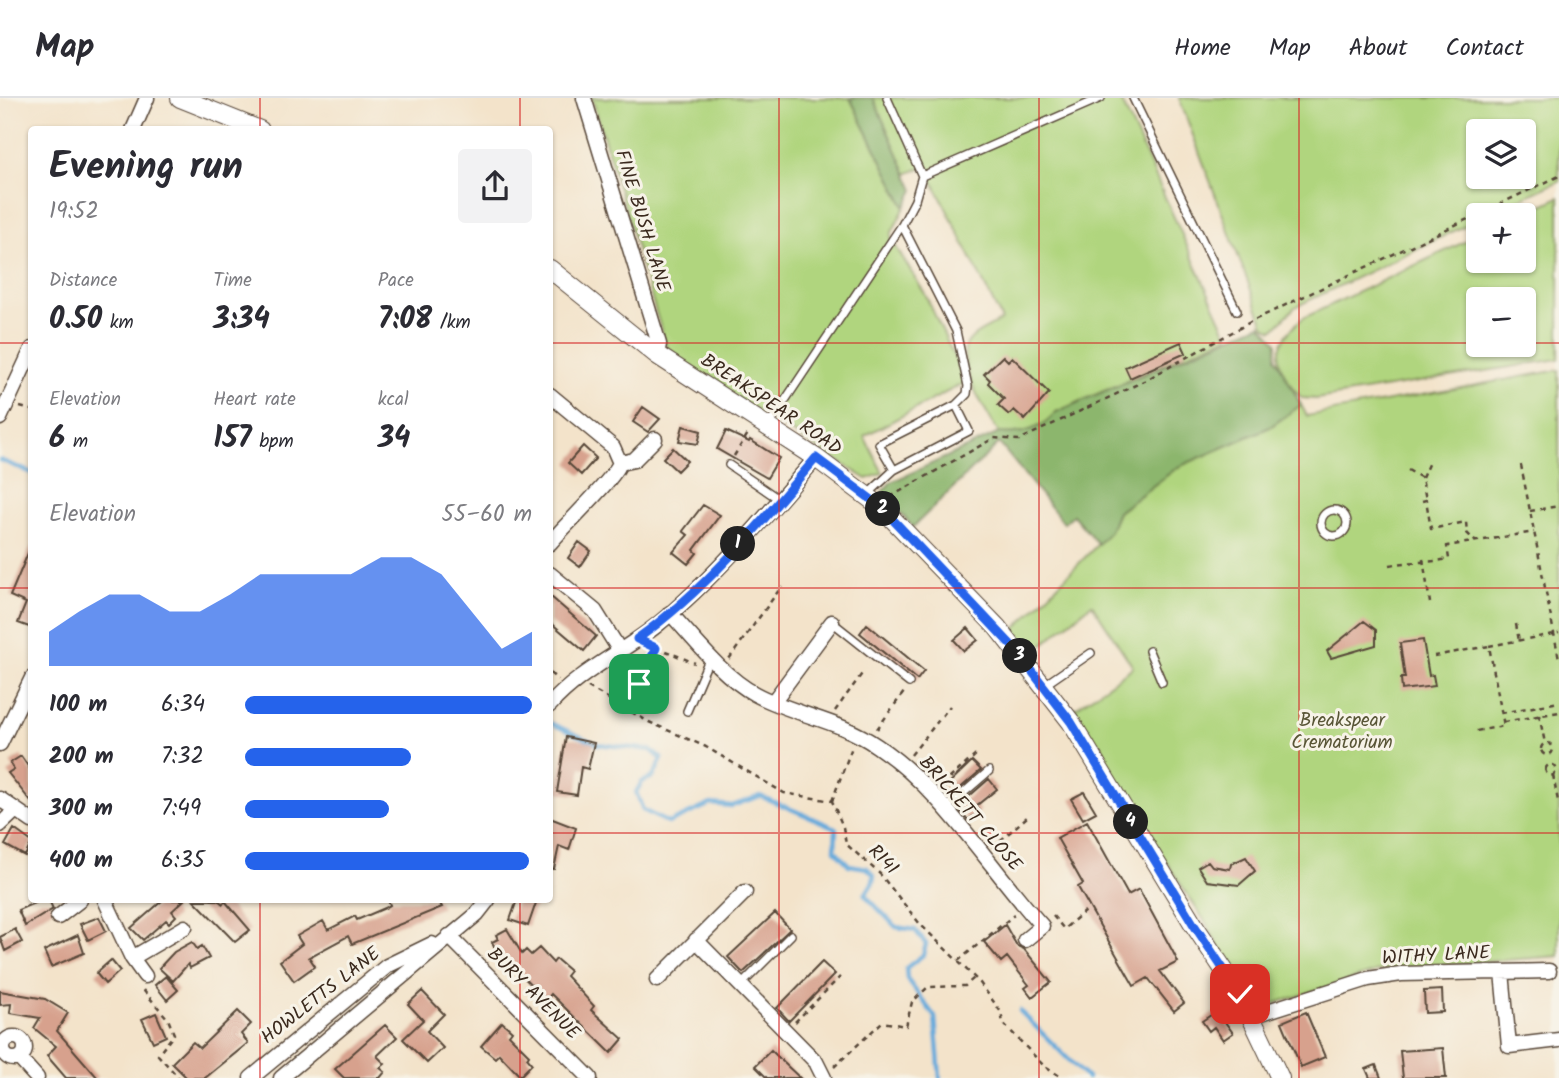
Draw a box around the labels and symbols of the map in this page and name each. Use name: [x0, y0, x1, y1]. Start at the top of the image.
street label: FINE BUSH LANE: [606, 146, 678, 297]
street label: BREAKSPEAR ROAD: [694, 346, 848, 464]
pin: 2: [866, 492, 900, 526]
pin: 1: [720, 526, 756, 562]
pin: 3: [1002, 638, 1038, 674]
pin: [609, 654, 669, 714]
park label: Breakspear Crematorium: [1291, 706, 1393, 758]
street label: BRICKETT CLOSE: [911, 749, 1030, 879]
pin: 4: [1114, 804, 1148, 840]
street label: R141: [861, 838, 905, 882]
street label: WITHY LANE: [1381, 938, 1492, 974]
street label: HOWLETTS LANE: [255, 939, 388, 1052]
street label: BURY AVENUE: [480, 941, 587, 1048]
pin: [1210, 964, 1270, 1024]

